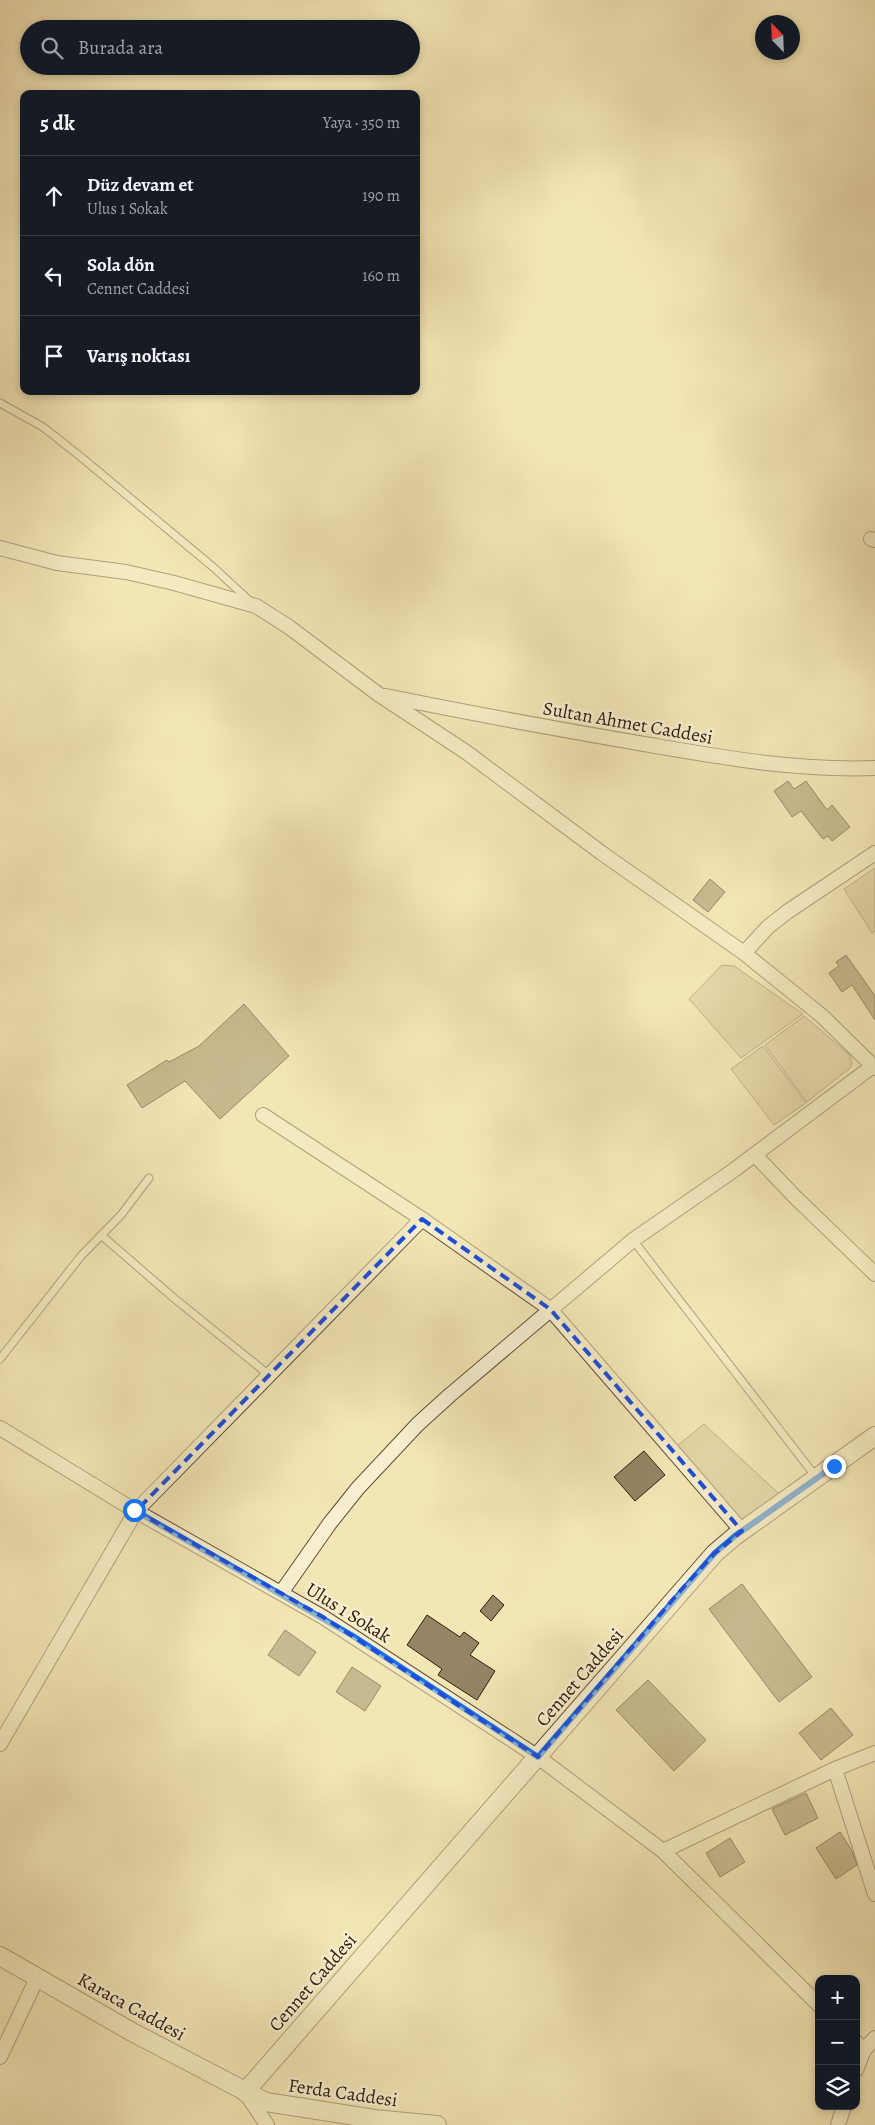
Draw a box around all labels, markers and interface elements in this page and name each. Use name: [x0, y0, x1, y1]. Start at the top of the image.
north arrow: [755, 15, 800, 60]
search box: [20, 20, 420, 75]
icon: search: [38, 34, 66, 62]
text: Burada ara: [78, 35, 163, 61]
text: 5 dk: [40, 109, 75, 137]
text: Yaya · 350 m: [323, 112, 400, 134]
text: Düz devam et: [87, 172, 194, 198]
icon: ahead: [40, 182, 68, 210]
text: 190 m: [362, 185, 400, 207]
text: Ulus 1 Sokak: [87, 198, 168, 220]
text: Sola dön: [87, 252, 155, 278]
icon: left: [40, 262, 68, 290]
text: 160 m: [362, 265, 400, 287]
text: Cennet Caddesi: [87, 278, 190, 300]
icon: arrive: [40, 342, 68, 370]
text: Varış noktası: [87, 343, 190, 369]
street label: Sultan Ahmet Caddesi: [541, 695, 715, 751]
route end: [823, 1455, 846, 1478]
route start: [123, 1499, 146, 1522]
street label: Ulus 1 Sokak: [301, 1576, 397, 1650]
street label: Cennet Caddesi: [530, 1623, 630, 1732]
street label: Cennet Caddesi: [263, 1928, 363, 2037]
street label: Karaca Caddesi: [73, 1966, 190, 2047]
map controls: [815, 1975, 860, 2110]
button: +: [815, 1975, 860, 2020]
button: −: [815, 2020, 860, 2065]
button: layers: [815, 2065, 860, 2110]
street label: Ferda Caddesi: [287, 2072, 399, 2114]

